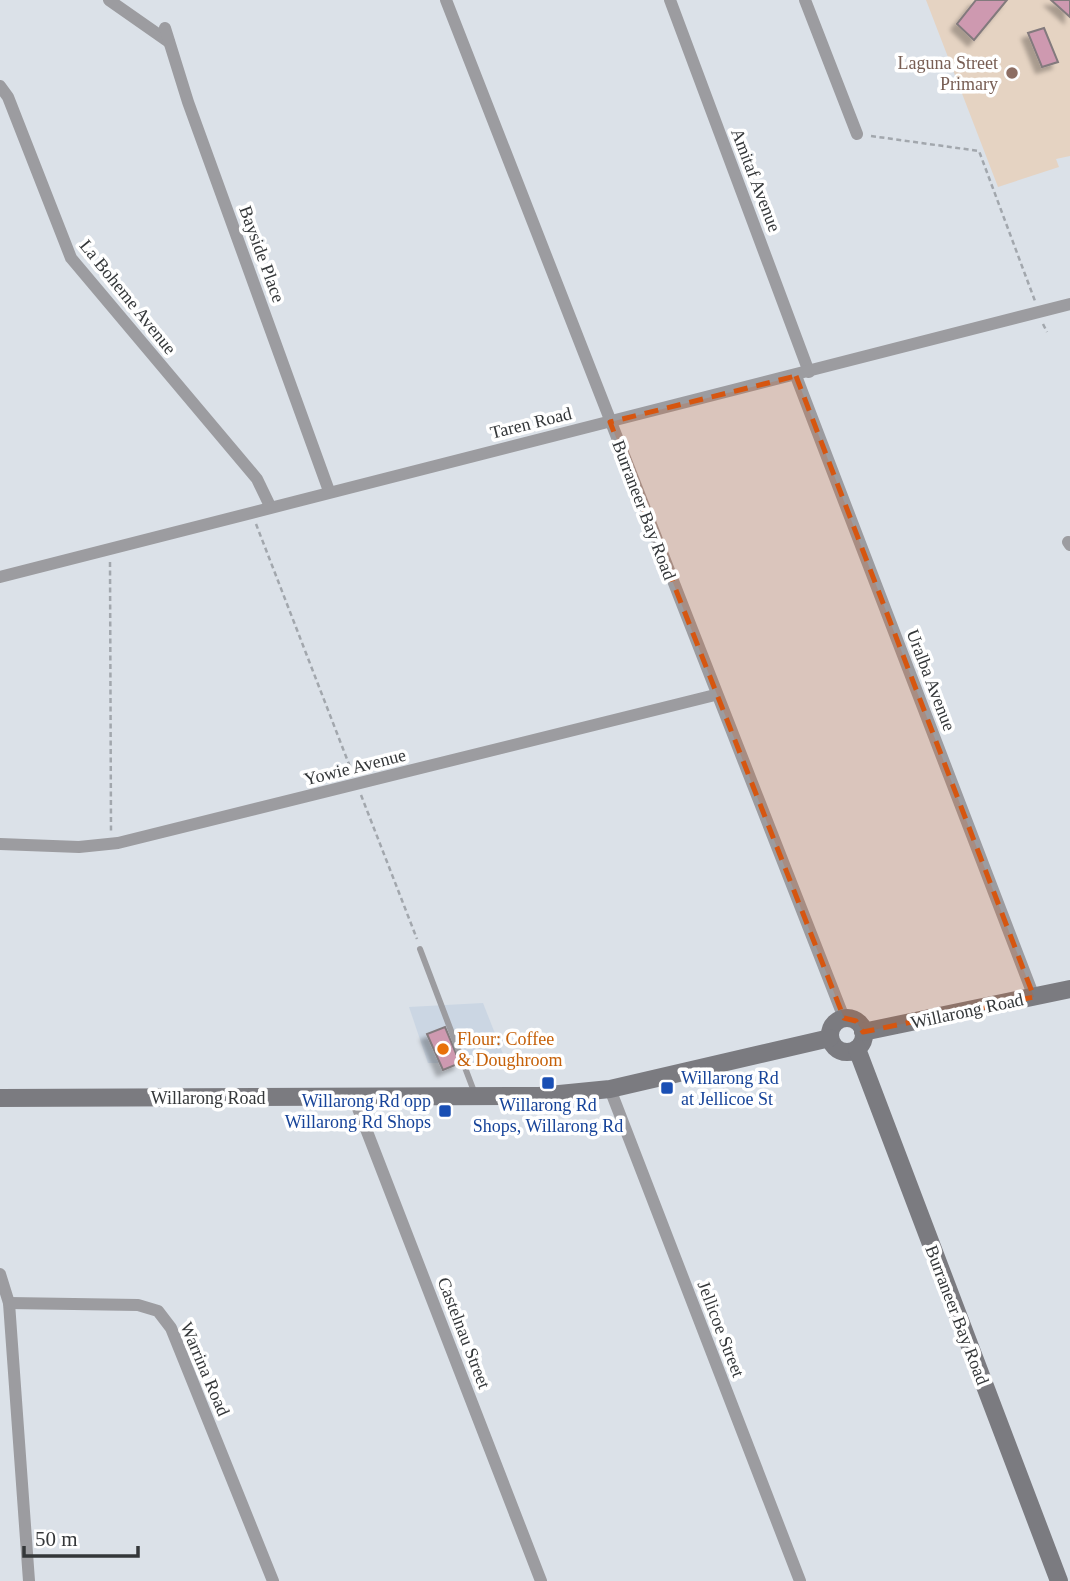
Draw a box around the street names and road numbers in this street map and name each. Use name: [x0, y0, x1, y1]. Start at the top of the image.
street label: Amitaf Avenue: [727, 125, 785, 235]
street label: Bayside Place: [235, 203, 289, 305]
street label: La Boheme Avenue: [76, 236, 180, 358]
street label: Taren Road: [488, 403, 574, 443]
street label: Burraneer Bay Road: [608, 437, 680, 583]
street label: Uralba Avenue: [902, 626, 960, 734]
street label: Yowie Avenue: [302, 745, 408, 789]
street label: Willarong Road: [909, 989, 1025, 1033]
street label: Willarong Road: [151, 1088, 265, 1108]
street label: Burraneer Bay Road: [921, 1242, 993, 1388]
street label: Castelnau Street: [434, 1275, 494, 1391]
street label: Jellicoe Street: [693, 1278, 749, 1380]
street label: Warrina Road: [176, 1319, 234, 1419]

